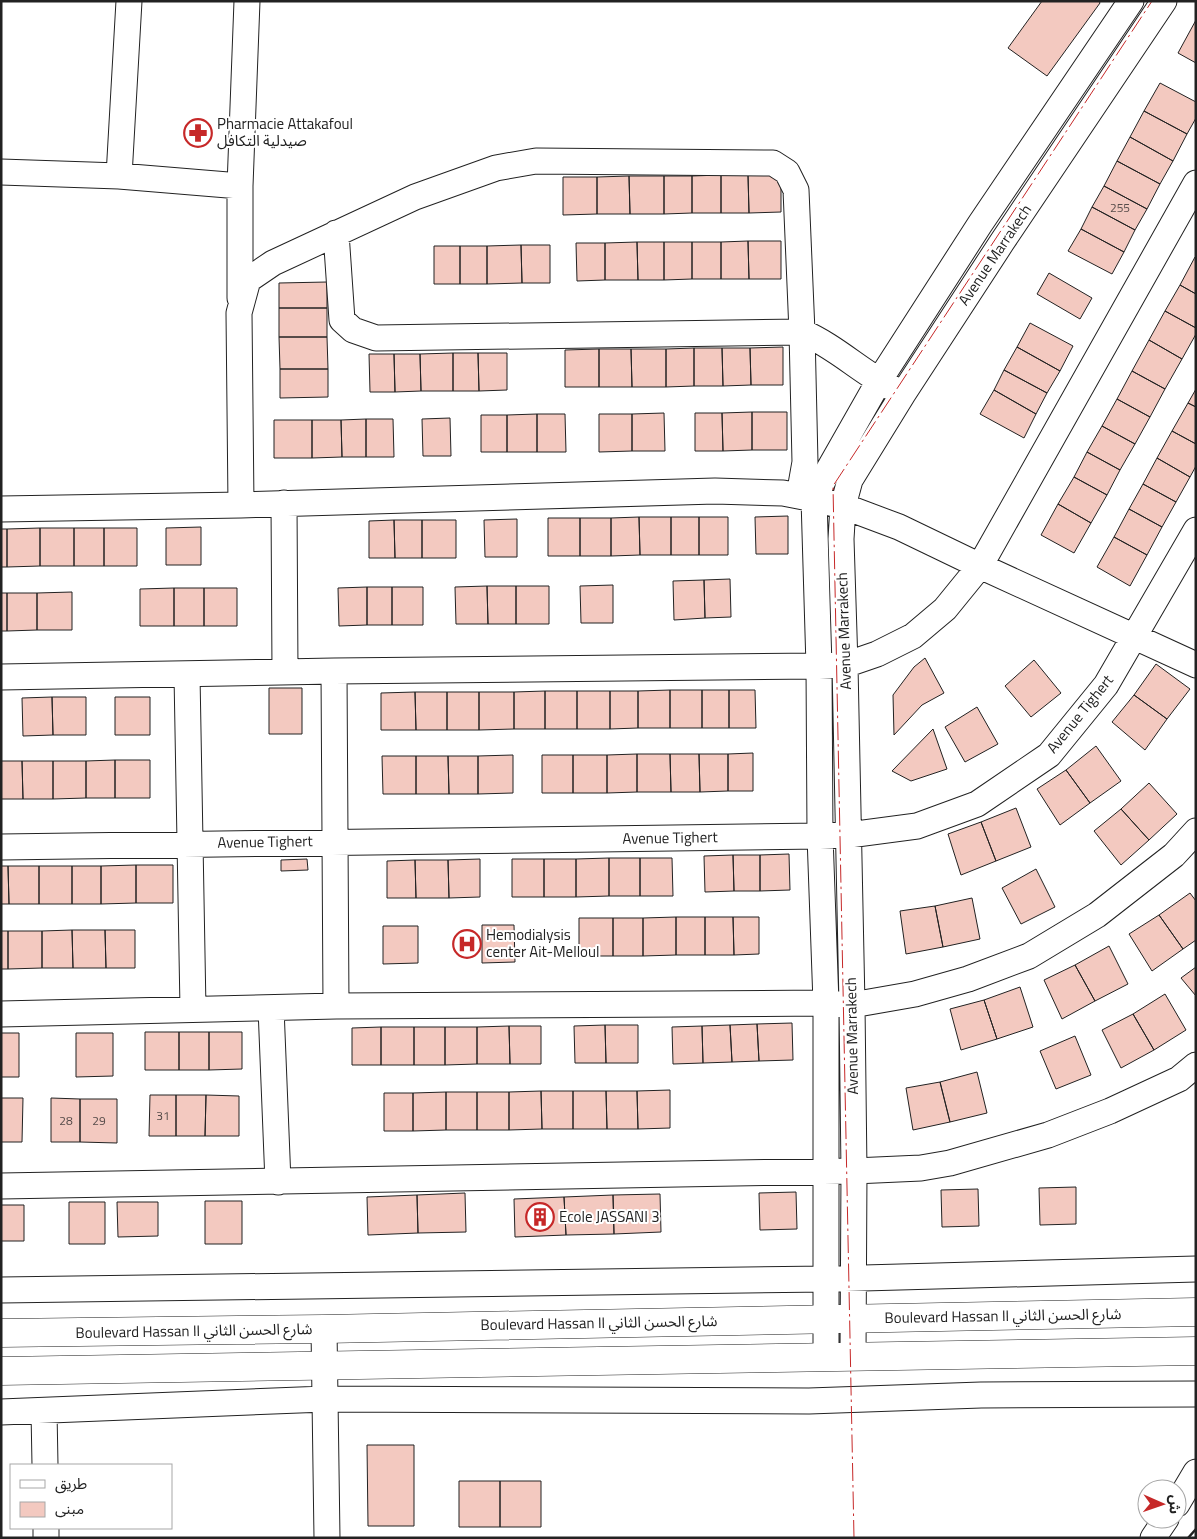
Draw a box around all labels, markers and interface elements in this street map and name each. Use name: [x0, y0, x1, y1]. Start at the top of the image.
place label: Pharmacie Attakafoul صيدلية التكافل: [217, 112, 353, 152]
pharmacy icon: Pharmacie Attakafoul صيدلية التكافل: [183, 118, 213, 148]
house number: 255: [1110, 198, 1130, 217]
street label: Avenue Marrakech: [952, 200, 1037, 310]
street label: Avenue Marrakech: [830, 572, 857, 690]
street label: Avenue Tighert: [1041, 669, 1119, 758]
street label: Avenue Tighert: [622, 825, 719, 850]
street label: Avenue Tighert: [217, 829, 314, 854]
place label: Hemodialysis center Ait-Melloul: [486, 923, 599, 963]
hospital icon: Hemodialysis center Ait-Melloul: [452, 929, 482, 959]
street label: Avenue Marrakech: [839, 977, 864, 1095]
house number: 31: [156, 1106, 170, 1125]
house number: 28: [59, 1111, 73, 1130]
house number: 29: [92, 1111, 106, 1130]
building icon: Ecole JASSANI 3: [525, 1202, 555, 1232]
place label: Ecole JASSANI 3: [559, 1205, 660, 1228]
street label: Boulevard Hassan II شارع الحسن الثاني: [884, 1302, 1122, 1330]
street label: Boulevard Hassan II شارع الحسن الثاني: [480, 1309, 718, 1337]
street label: Boulevard Hassan II شارع الحسن الثاني: [75, 1317, 313, 1345]
legend: [10, 1464, 172, 1529]
text: طريق: [55, 1472, 87, 1495]
north arrow: [1137, 1479, 1187, 1529]
text: ش: [1165, 1495, 1186, 1514]
text: مبنى: [55, 1497, 84, 1520]

